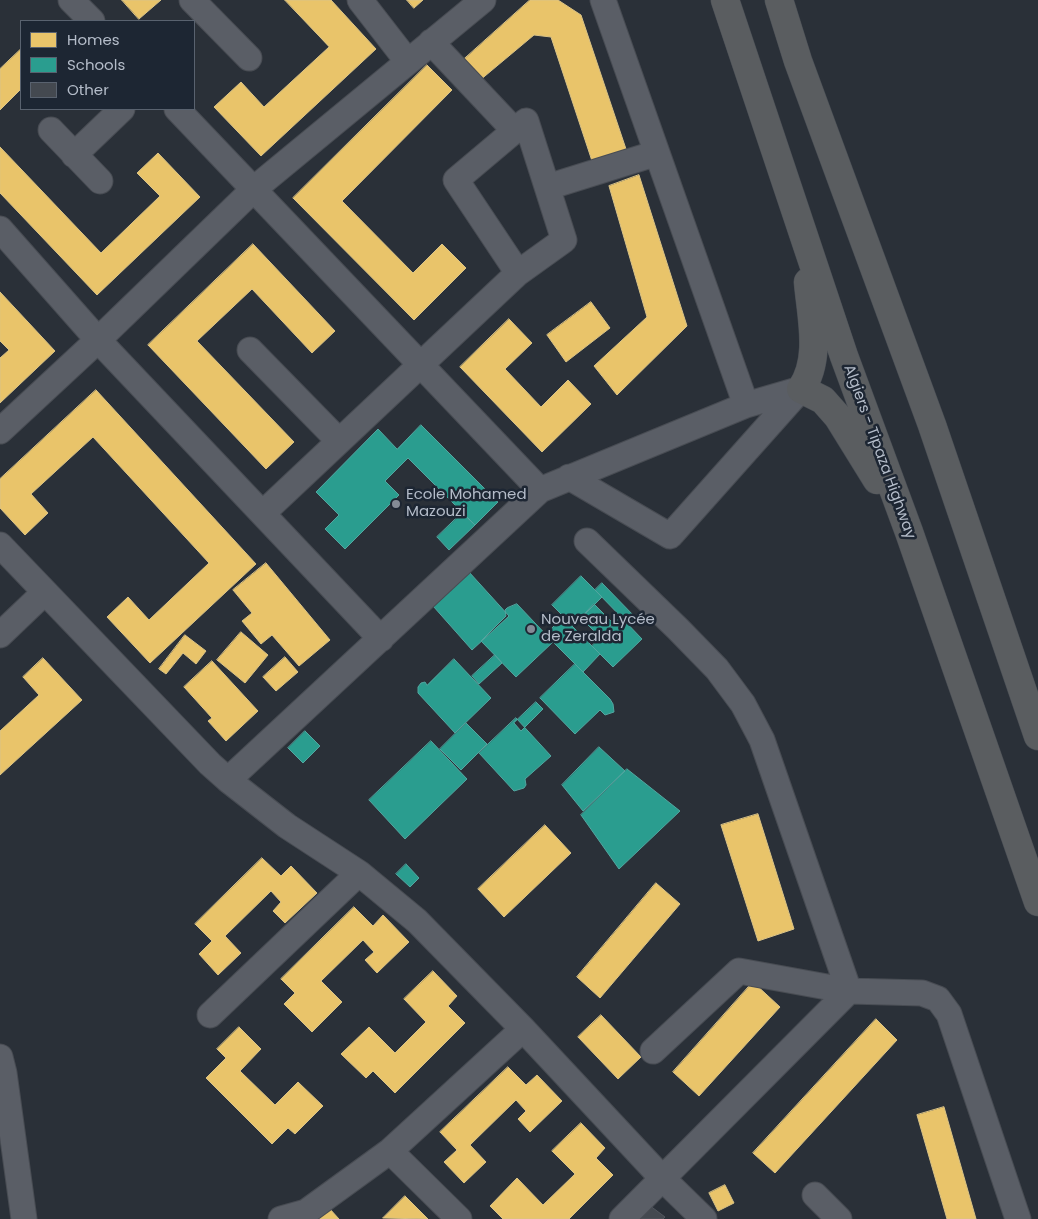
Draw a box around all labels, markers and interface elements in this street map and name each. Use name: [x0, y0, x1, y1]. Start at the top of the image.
legend: [20, 20, 195, 110]
text: Homes: [67, 29, 120, 50]
text: Schools: [67, 54, 125, 75]
text: Other: [67, 79, 109, 100]
street label: Algiers - Tipaza Highway: [839, 362, 919, 542]
place label: Ecole Mohamed Mazouzi: [406, 486, 527, 521]
marker: Ecole Mohamed Mazouzi: [390, 498, 402, 510]
place label: Nouveau Lycée de Zeralda: [541, 611, 655, 646]
marker: Nouveau Lycée de Zeralda: [525, 623, 537, 635]

